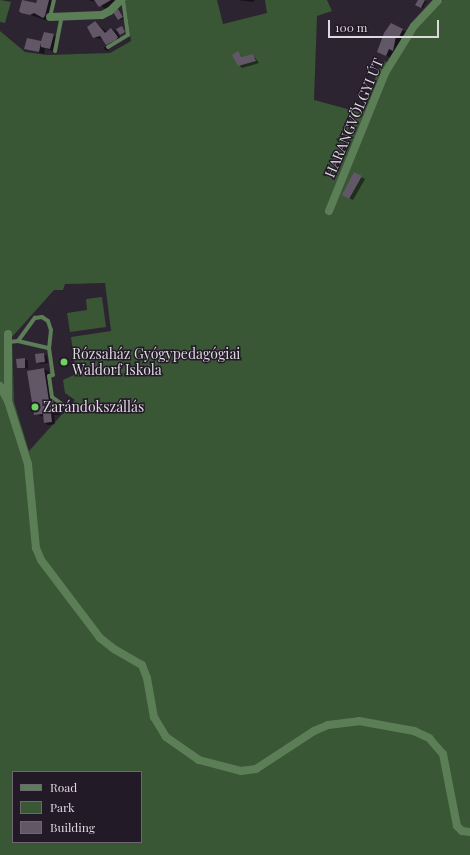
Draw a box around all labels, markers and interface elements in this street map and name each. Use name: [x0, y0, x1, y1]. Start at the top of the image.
scale bar: [330, 12, 441, 38]
text: 100 m: [335, 19, 367, 35]
street label: HARANGVÖLGYI ÚT: [321, 56, 387, 180]
place label: Rózsaház Gyógypedagógiai Waldorf Iskola: [72, 346, 240, 378]
marker: Rózsaház Gyógypedagógiai Waldorf Iskola: [59, 357, 69, 367]
place label: Zarándokszállás: [43, 399, 144, 415]
marker: Zarándokszállás: [30, 402, 40, 412]
legend: [12, 771, 142, 843]
text: Road: [50, 779, 77, 795]
text: Park: [50, 799, 75, 815]
text: Building: [50, 819, 95, 835]

